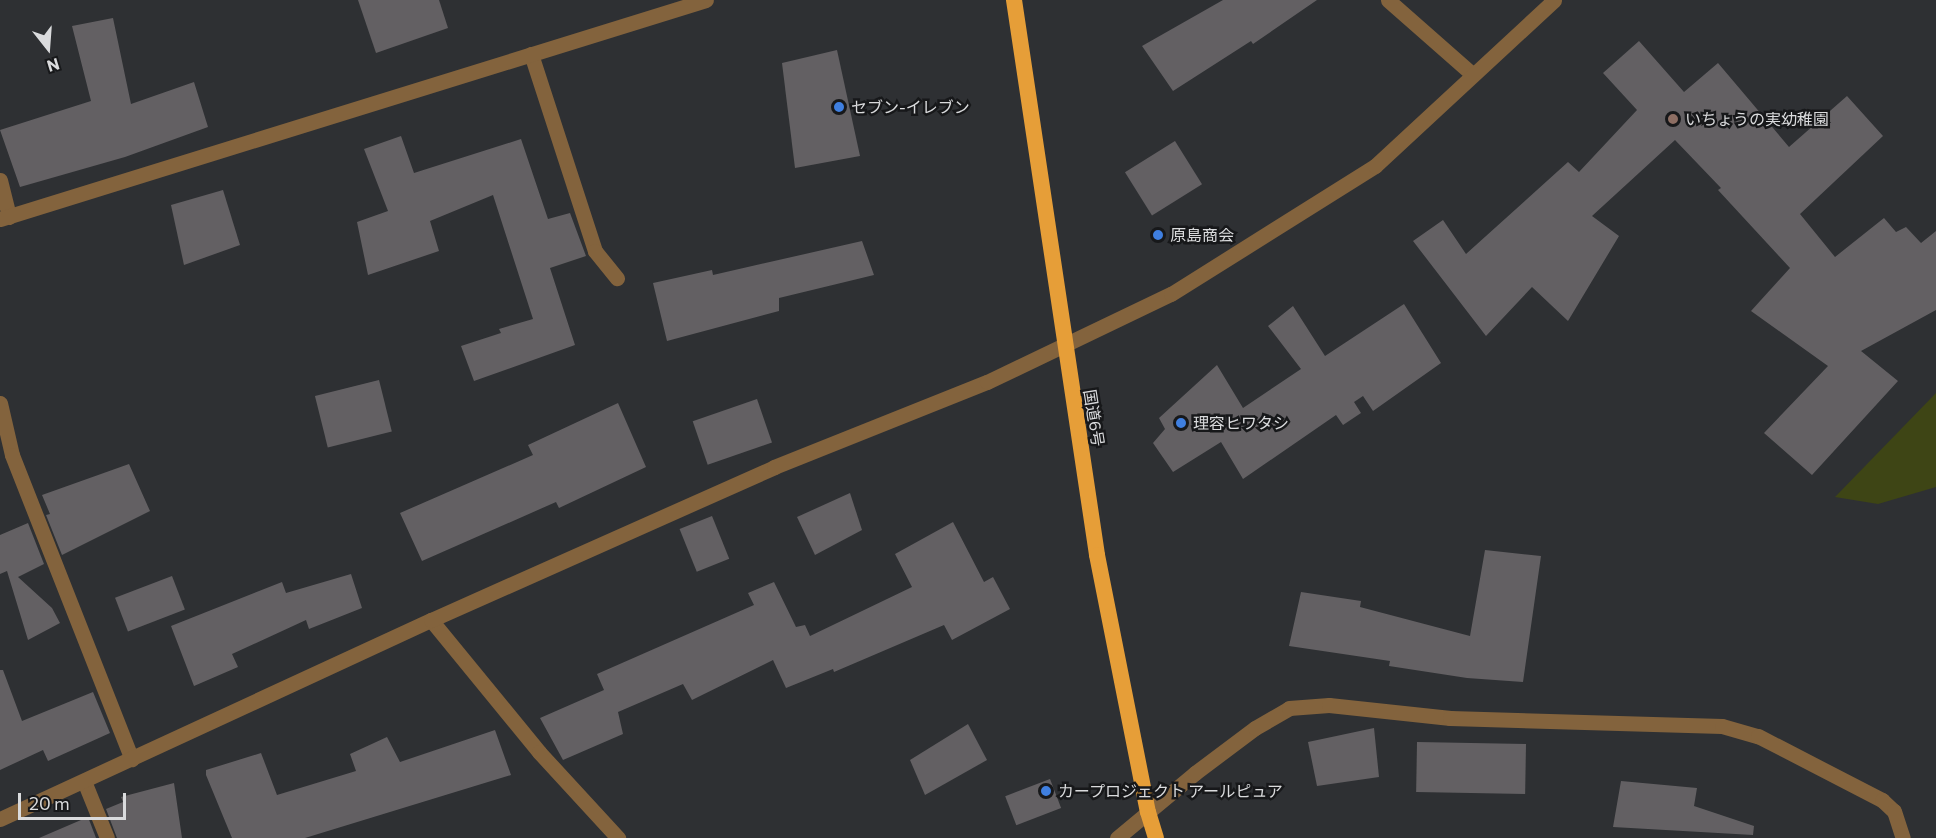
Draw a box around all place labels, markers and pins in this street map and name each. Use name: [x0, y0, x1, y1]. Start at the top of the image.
place label: セブン-イレブン: [851, 97, 970, 117]
marker: セブン-イレブン: [832, 100, 846, 114]
place label: いちょうの実幼稚園: [1685, 109, 1829, 129]
marker: いちょうの実幼稚園: [1666, 112, 1680, 126]
place label: 原島商会: [1170, 225, 1234, 245]
marker: 原島商会: [1151, 228, 1165, 242]
place label: 理容ヒワタシ: [1193, 413, 1289, 433]
marker: 理容ヒワタシ: [1174, 416, 1188, 430]
place label: カープロジェクト アールピュア: [1058, 781, 1284, 801]
marker: カープロジェクト アールピュア: [1039, 784, 1053, 798]

